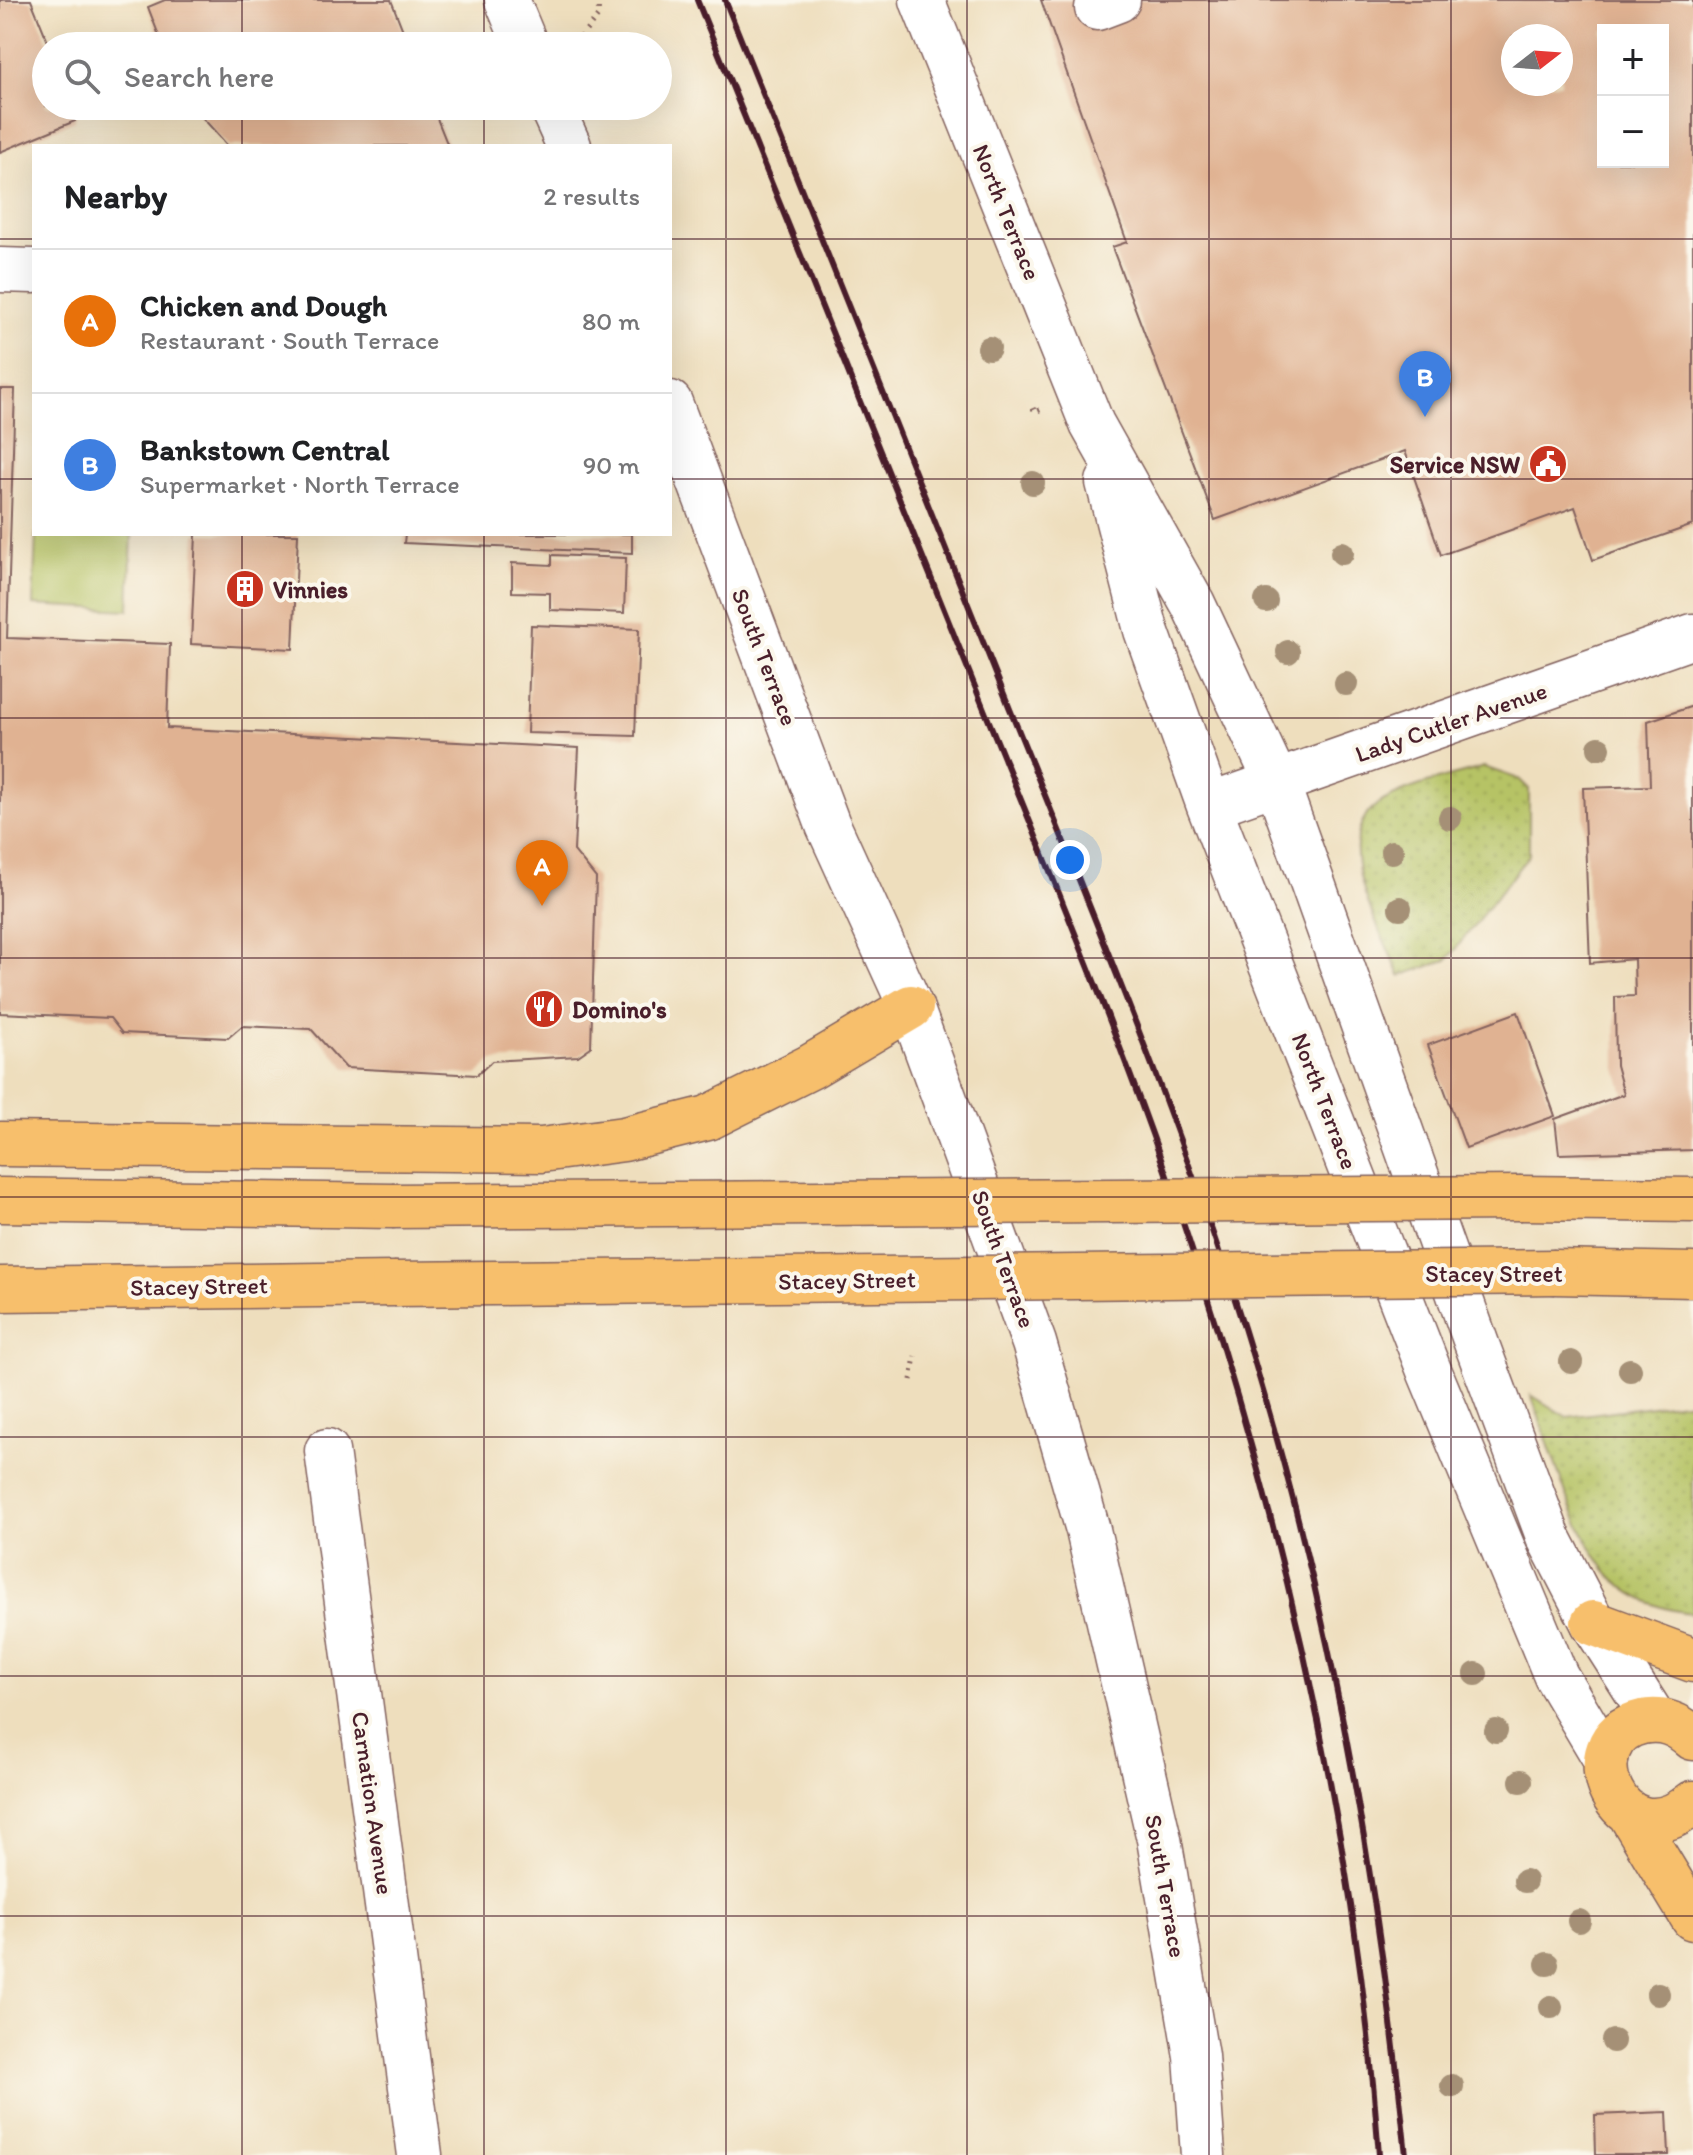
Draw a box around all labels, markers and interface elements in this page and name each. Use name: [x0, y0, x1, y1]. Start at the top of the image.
north arrow: [1501, 24, 1573, 96]
map controls: [1597, 24, 1669, 168]
button: +: [1597, 24, 1669, 96]
search box: [32, 32, 672, 120]
icon: search: [60, 54, 104, 98]
text: Search here: [124, 58, 274, 95]
button: −: [1597, 96, 1669, 168]
street label: North Terrace: [967, 140, 1047, 284]
text: Nearby: [64, 176, 167, 217]
text: 2 results: [543, 180, 640, 212]
text: Chicken and Dough: [140, 287, 387, 324]
text: A: [82, 305, 98, 337]
text: 80 m: [582, 305, 640, 337]
text: Restaurant · South Terrace: [140, 324, 439, 356]
pin: B: [1399, 351, 1451, 417]
text: Bankstown Central: [140, 431, 389, 468]
public building icon: Service NSW: [1527, 443, 1569, 485]
text: B: [82, 449, 98, 481]
text: 90 m: [583, 449, 640, 481]
place label: Service NSW: [1390, 450, 1520, 479]
text: Supermarket · North Terrace: [140, 468, 460, 500]
building icon: Vinnies: [224, 568, 266, 610]
place label: Vinnies: [273, 575, 348, 604]
street label: South Terrace: [726, 584, 804, 730]
street label: Lady Cutler Avenue: [1351, 676, 1551, 768]
pin: A: [516, 840, 568, 906]
your location: [1050, 840, 1090, 880]
restaurant icon: Domino's: [523, 988, 565, 1030]
place label: Domino's: [572, 995, 667, 1024]
street label: North Terrace: [1286, 1029, 1364, 1173]
street label: South Terrace: [966, 1186, 1042, 1332]
street label: Stacey Street: [1425, 1259, 1563, 1288]
street label: Stacey Street: [778, 1264, 916, 1296]
street label: Stacey Street: [130, 1270, 268, 1302]
street label: Carnation Avenue: [346, 1710, 400, 1896]
street label: South Terrace: [1139, 1812, 1193, 1960]

